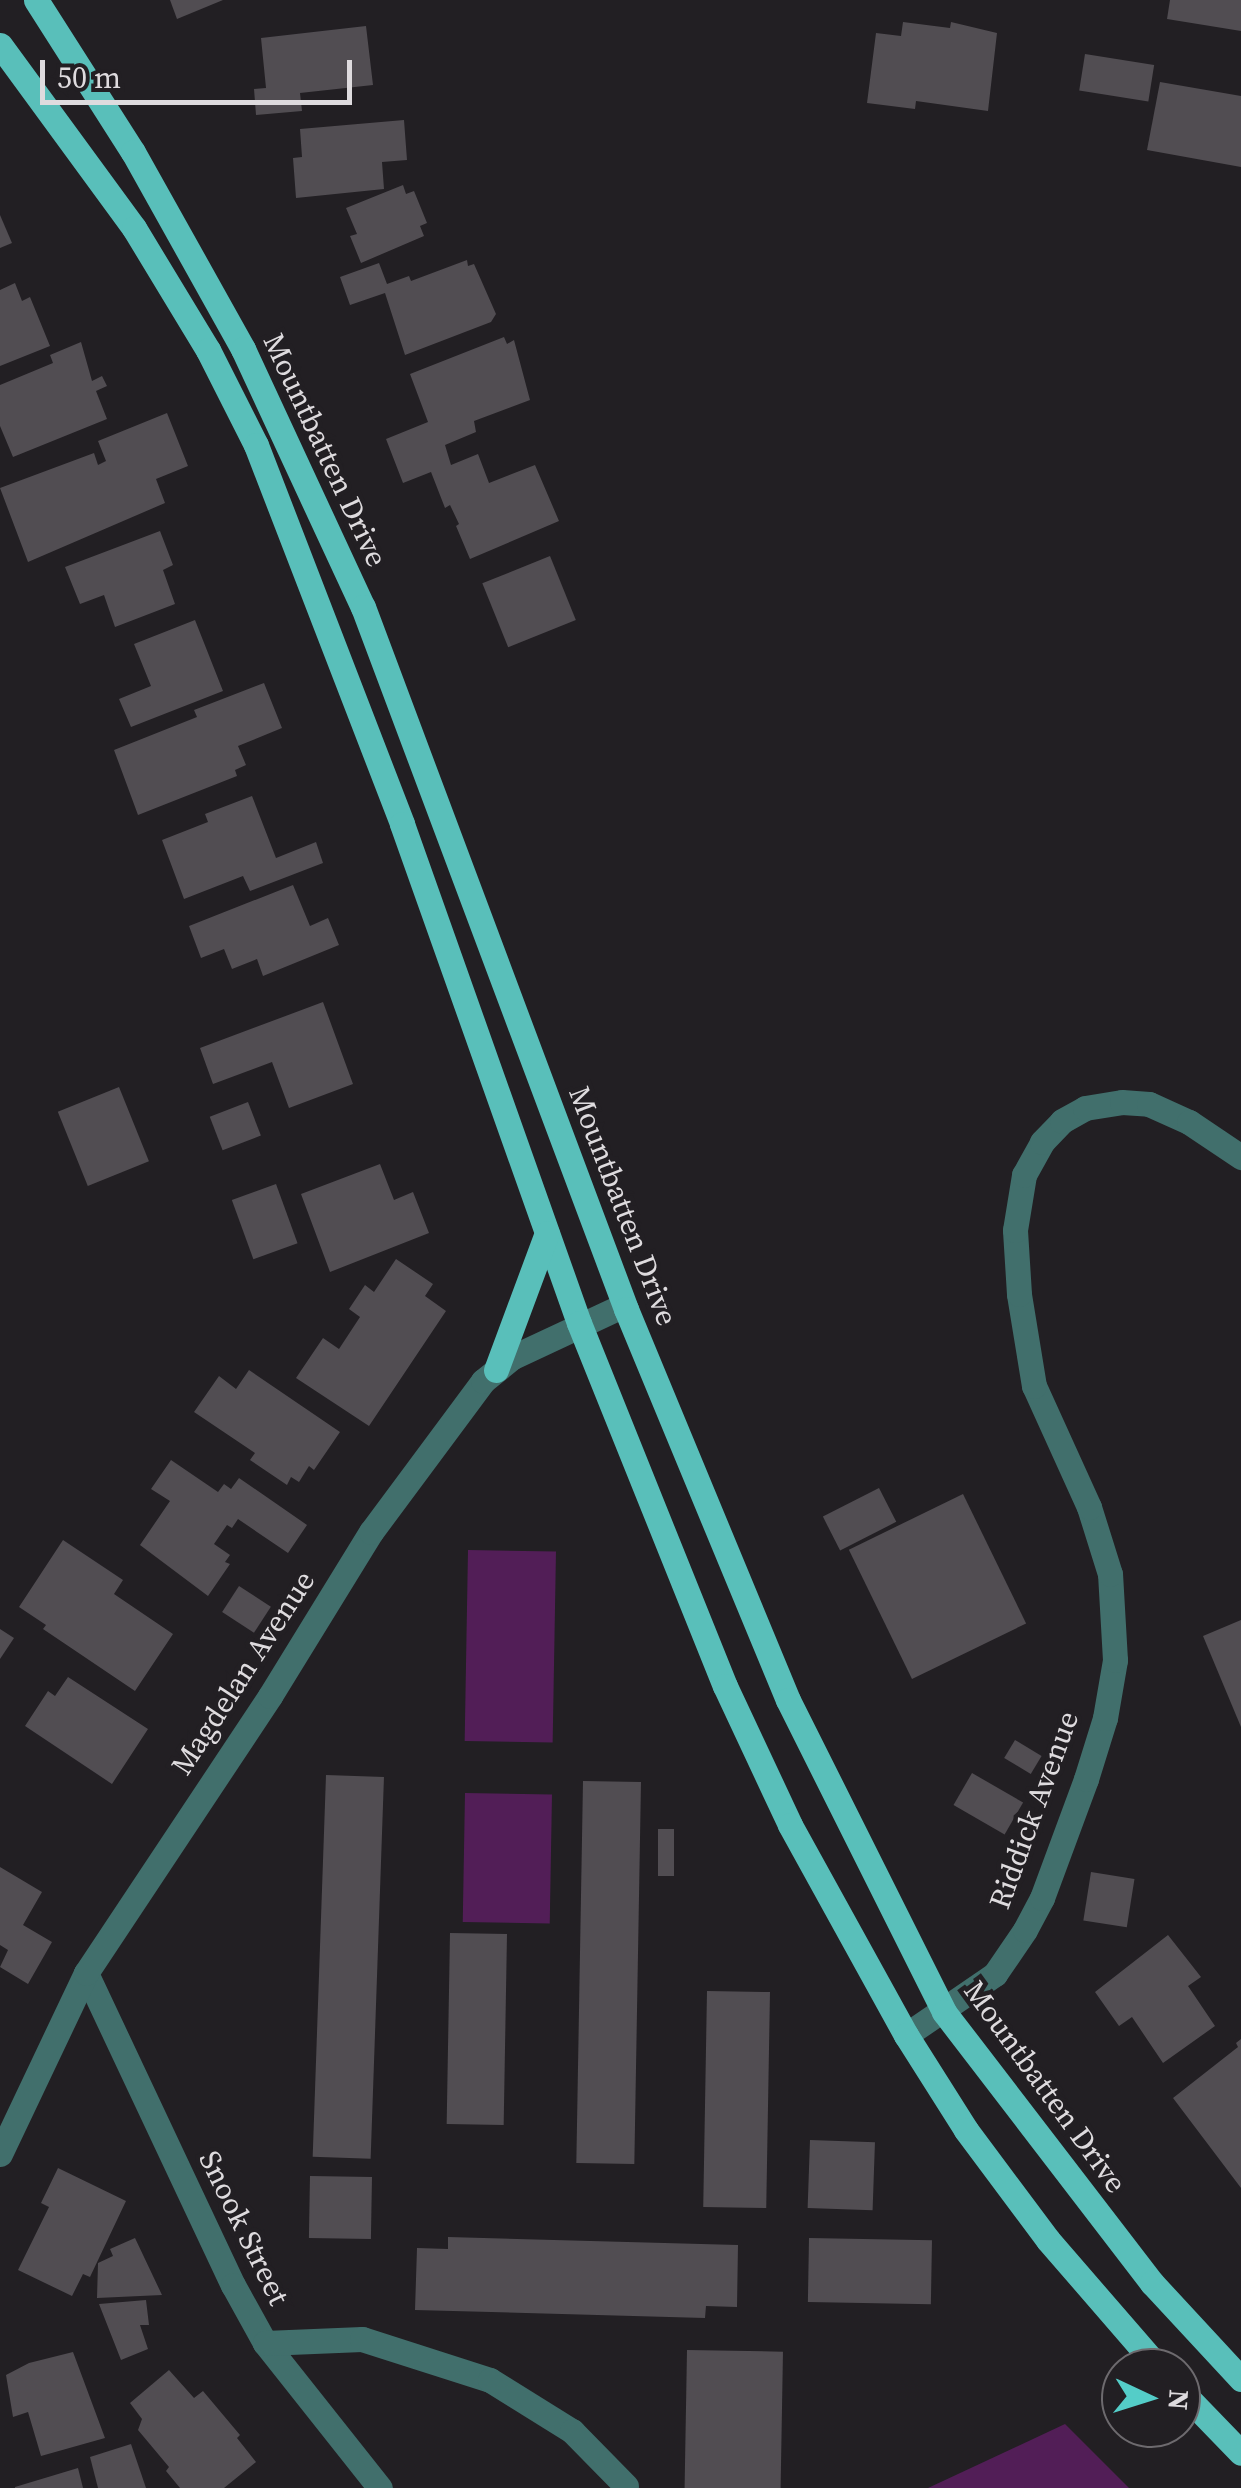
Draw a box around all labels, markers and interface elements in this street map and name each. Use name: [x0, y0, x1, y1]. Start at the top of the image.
scale bar: [45, 40, 358, 102]
text: 50 m: [57, 57, 121, 98]
street label: Mountbatten Drive: [255, 328, 395, 572]
street label: Mountbatten Drive: [561, 1081, 685, 1331]
street label: Magdelan Avenue: [164, 1564, 322, 1782]
street label: Riddick Avenue: [982, 1706, 1086, 1914]
street label: Mountbatten Drive: [956, 1974, 1134, 2200]
street label: Snook Street: [191, 2145, 297, 2311]
north arrow: [1101, 2348, 1201, 2448]
text: N: [1159, 2388, 1199, 2411]

